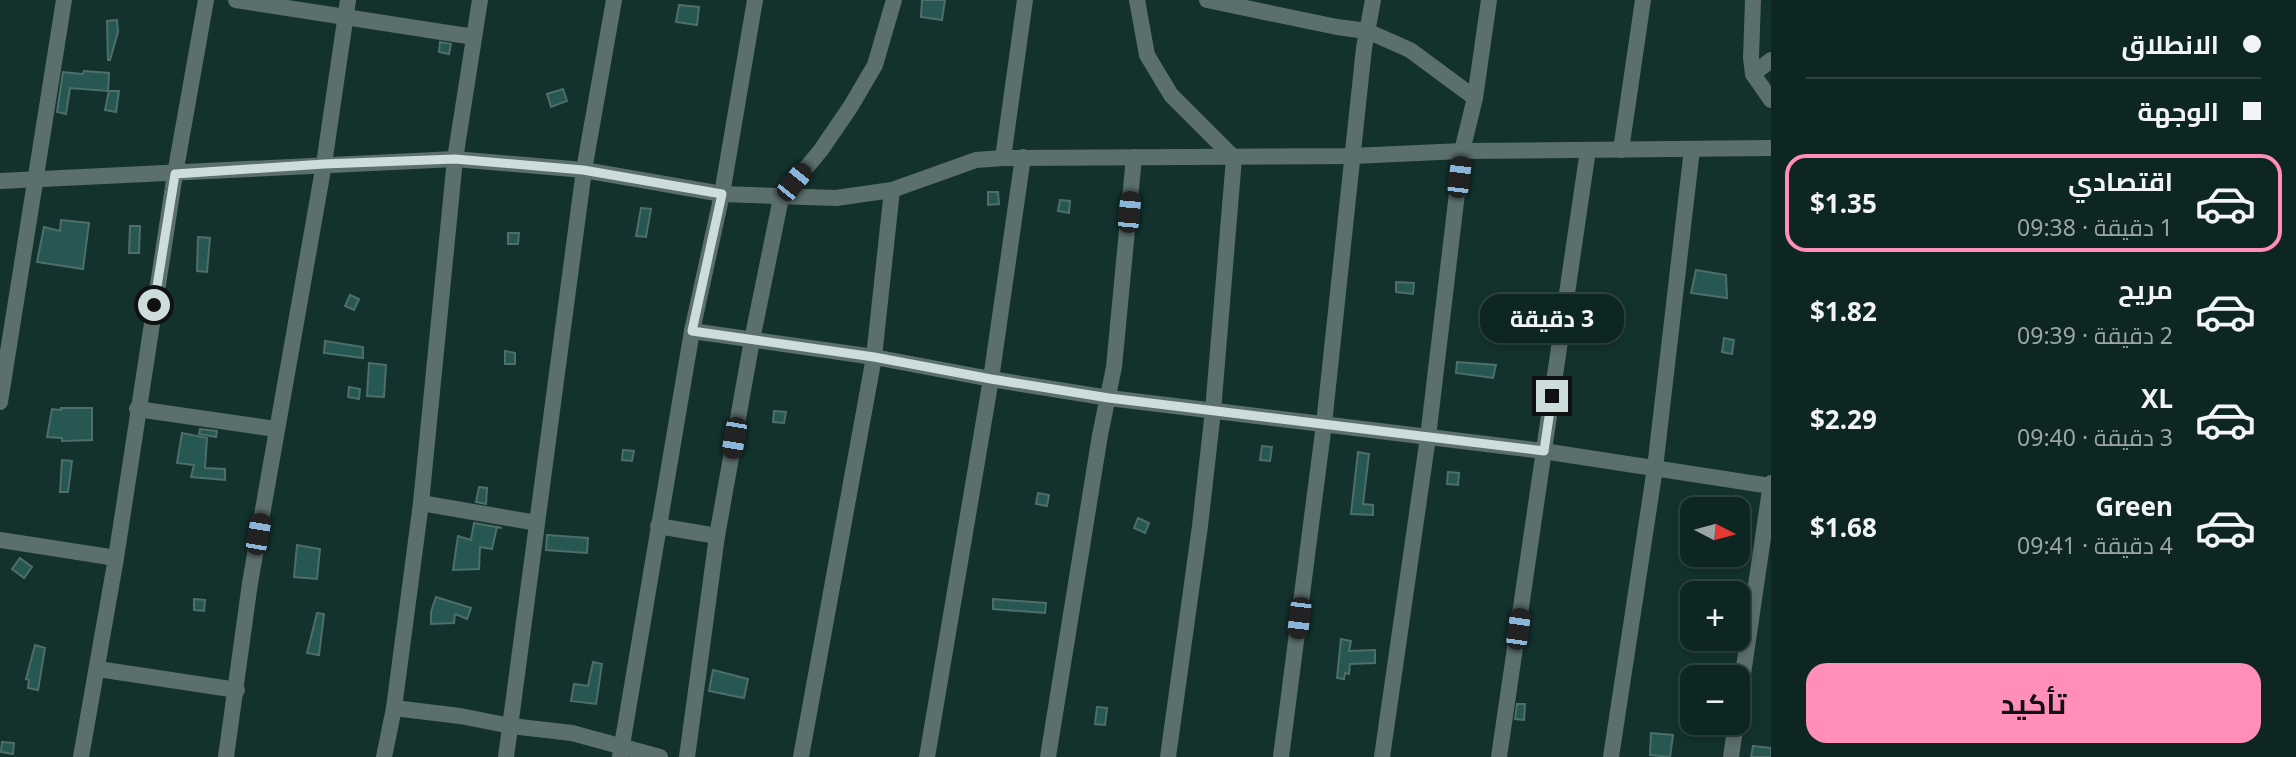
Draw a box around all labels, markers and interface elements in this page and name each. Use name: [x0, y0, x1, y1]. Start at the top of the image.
text: الانطلاق: [2121, 26, 2219, 62]
text: الوجهة: [2138, 93, 2219, 129]
car: [1447, 155, 1472, 199]
car: [773, 159, 816, 205]
text: اقتصادي: [2068, 163, 2173, 199]
icon: car: [2194, 172, 2257, 235]
text: $1.35: [1810, 185, 1877, 221]
car: [1117, 190, 1142, 234]
text: 1 دقيقة · 09:38: [2017, 211, 2173, 243]
text: مريح: [2118, 271, 2173, 307]
icon: car: [2194, 280, 2257, 343]
route start: [138, 289, 170, 321]
text: $1.82: [1810, 293, 1877, 329]
callout: 3 دقيقة: [1480, 294, 1624, 344]
text: 3 دقيقة: [1510, 302, 1594, 334]
text: 2 دقيقة · 09:39: [2017, 319, 2173, 351]
route end: [1536, 380, 1568, 412]
text: XL: [2141, 380, 2173, 416]
icon: car: [2194, 388, 2257, 451]
text: $2.29: [1810, 401, 1877, 437]
car: [721, 415, 748, 461]
text: 3 دقيقة · 09:40: [2017, 421, 2173, 453]
text: Green: [2095, 488, 2173, 524]
icon: car: [2194, 496, 2257, 559]
north arrow: [1680, 497, 1750, 567]
map controls: [1680, 497, 1750, 735]
text: $1.68: [1810, 509, 1877, 545]
car: [245, 511, 272, 557]
text: 4 دقيقة · 09:41: [2017, 529, 2173, 561]
button: +: [1680, 581, 1750, 651]
car: [1287, 596, 1312, 640]
car: [1505, 607, 1532, 651]
button: تأكيد: [1806, 663, 2261, 743]
button: −: [1680, 665, 1750, 735]

